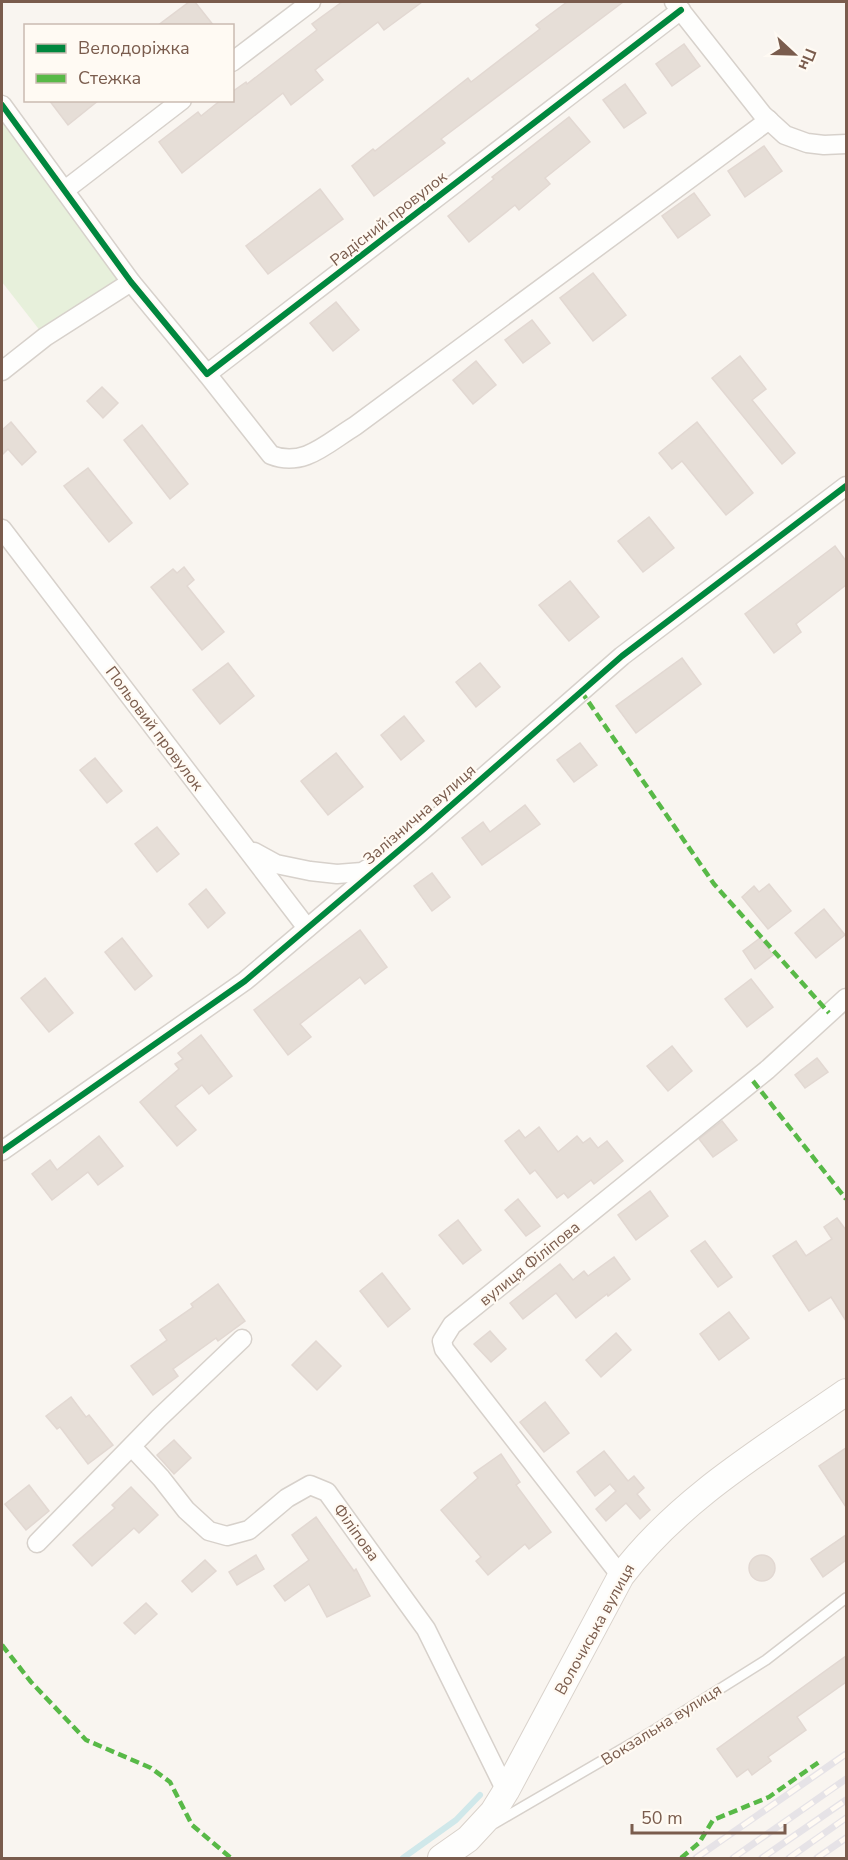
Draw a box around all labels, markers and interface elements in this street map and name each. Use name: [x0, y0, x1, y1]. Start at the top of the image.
legend: [24, 24, 234, 102]
north arrow: [764, 24, 824, 84]
text: Велодоріжка: [78, 36, 190, 60]
text: Пн: [793, 45, 821, 74]
text: Стежка: [78, 66, 141, 90]
street label: Радісний провулок: [326, 166, 452, 271]
street label: Польовий провулок: [100, 662, 209, 796]
street label: Залізнична вулиця: [358, 760, 481, 870]
street label: вулиця Філіпова: [475, 1216, 585, 1311]
street label: Філіпова: [328, 1499, 385, 1566]
street label: Волочиська вулиця: [550, 1560, 640, 1699]
street label: Вокзальна вулиця: [597, 1679, 726, 1771]
scale bar: [632, 1797, 785, 1835]
text: 50 m: [641, 1806, 683, 1830]

